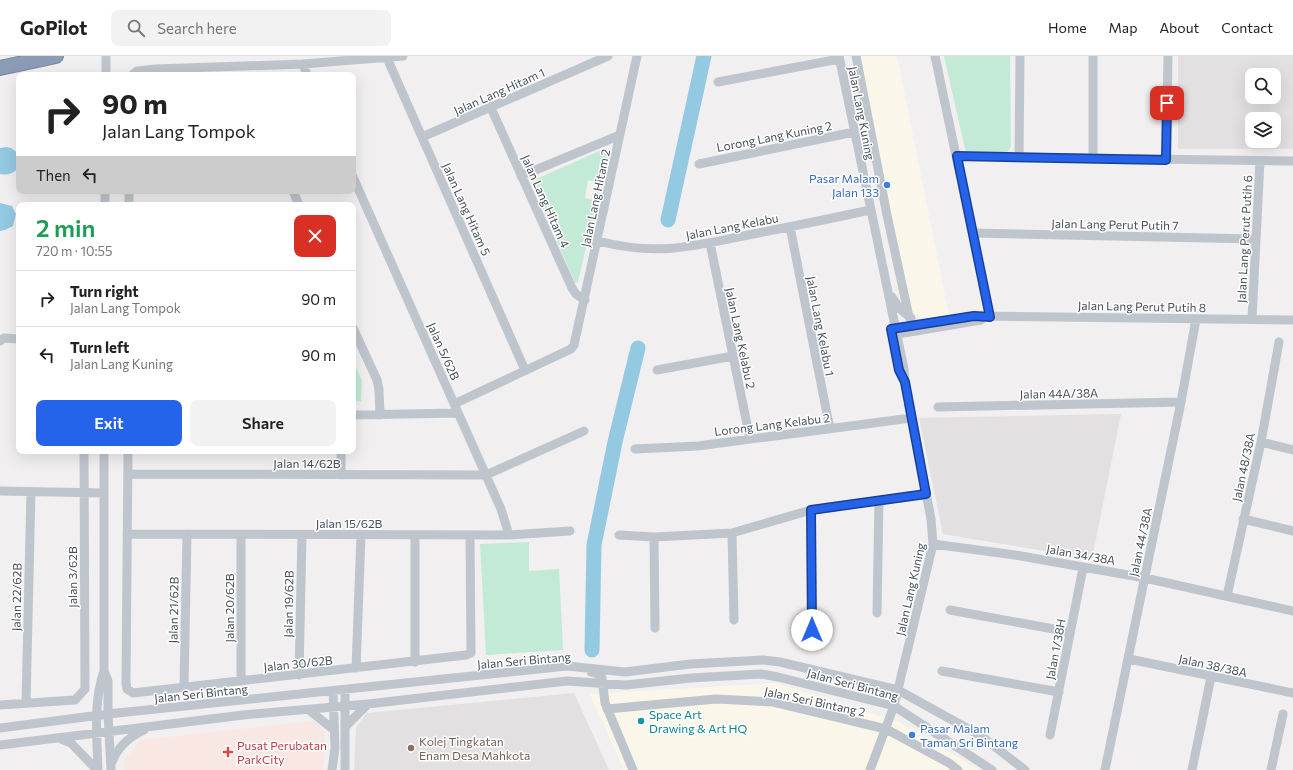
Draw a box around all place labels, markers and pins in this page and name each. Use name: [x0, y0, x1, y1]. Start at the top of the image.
pin: [1150, 86, 1184, 120]
place label: Pasar Malam Jalan 133: [809, 171, 879, 200]
marker: Pasar Malam Jalan 133: [882, 180, 892, 190]
place label: Space Art Drawing & Art HQ: [649, 707, 747, 735]
marker: Space Art Drawing & Art HQ: [636, 716, 646, 726]
place label: Pasar Malam Taman Sri Bintang: [920, 721, 1019, 749]
marker: Pasar Malam Taman Sri Bintang: [907, 730, 917, 740]
place label: Kolej Tingkatan Enam Desa Mahkota: [419, 734, 530, 762]
place label: Pusat Perubatan ParkCity: [237, 738, 327, 766]
marker: Kolej Tingkatan Enam Desa Mahkota: [406, 743, 416, 753]
marker: Pusat Perubatan ParkCity: [222, 746, 234, 758]

